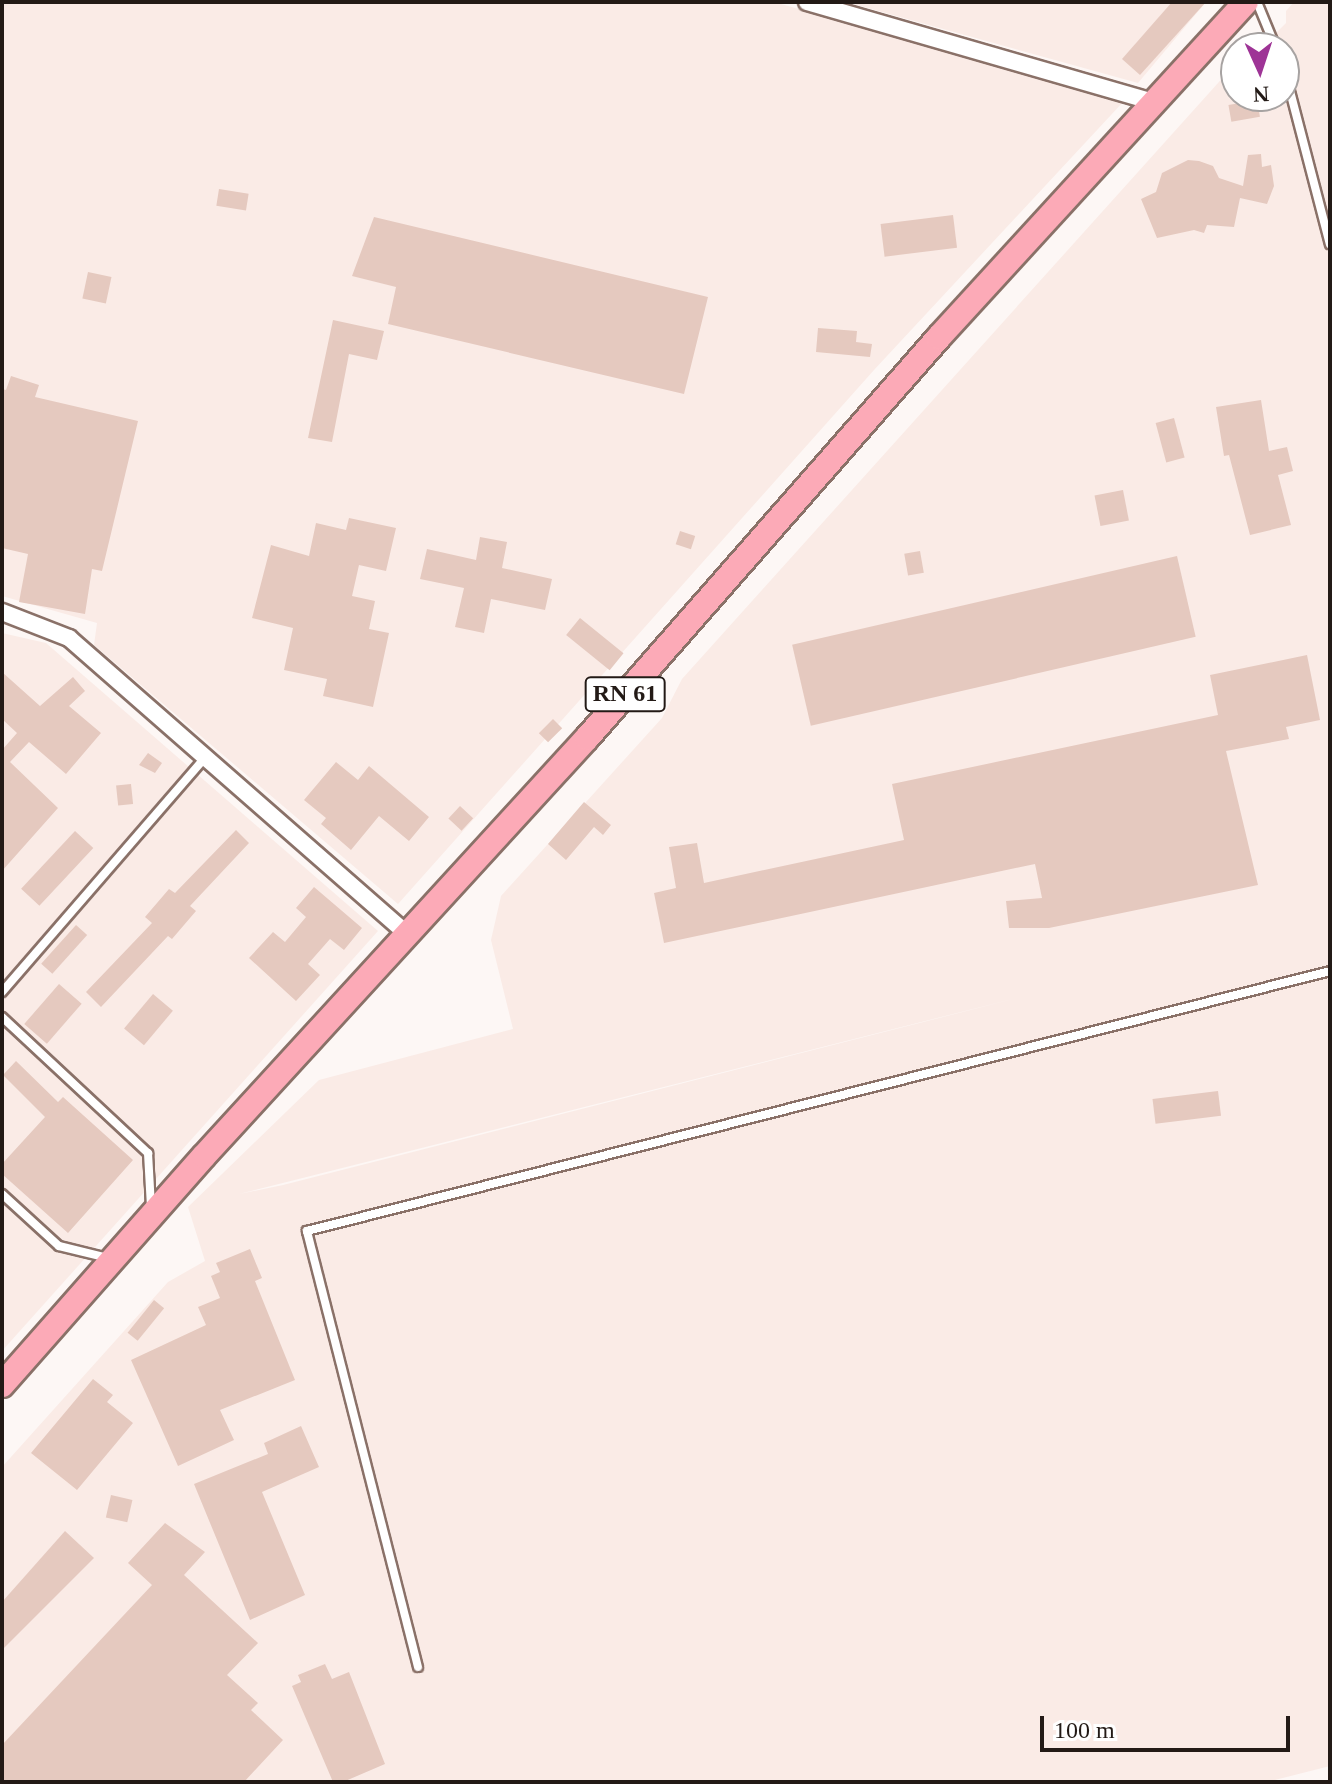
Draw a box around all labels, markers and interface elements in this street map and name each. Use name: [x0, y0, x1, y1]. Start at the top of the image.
north arrow: [1220, 32, 1300, 112]
text: N: [1253, 82, 1270, 107]
road number: RN 61: [583, 674, 667, 714]
scale bar: [1044, 1700, 1294, 1750]
text: 100 m: [1054, 1717, 1115, 1743]

